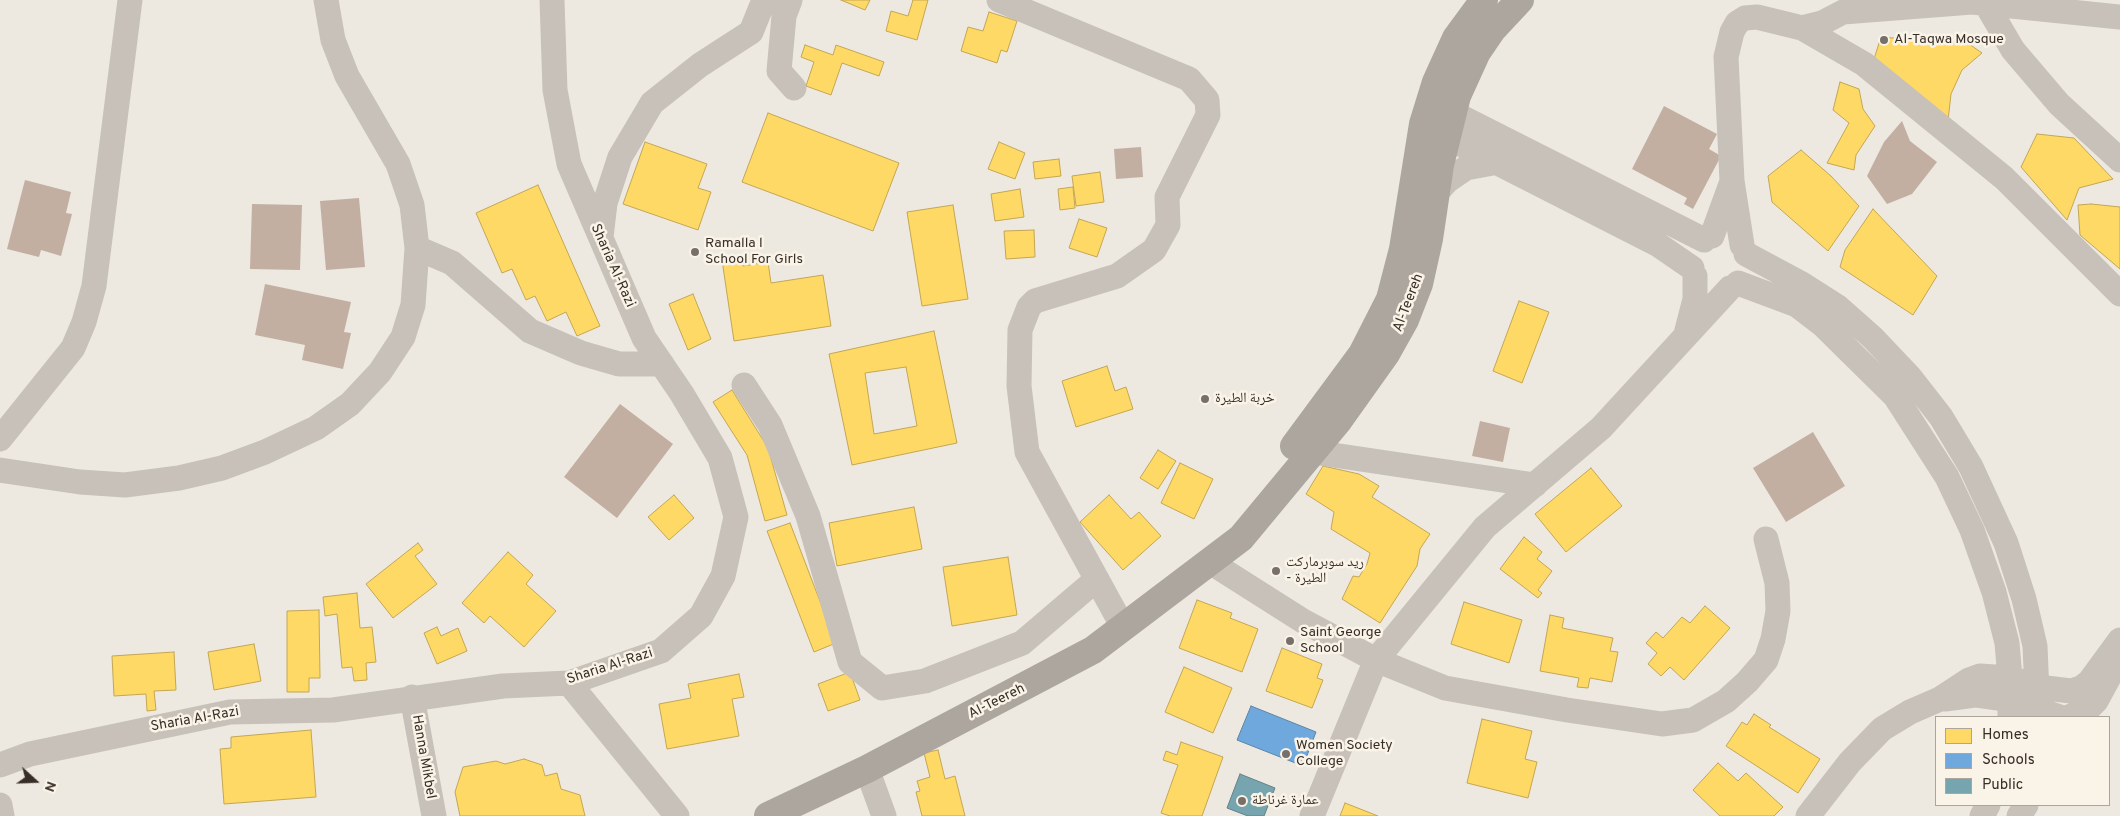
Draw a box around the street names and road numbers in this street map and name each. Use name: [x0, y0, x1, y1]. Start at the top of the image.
street label: Sharia Al-Razi: [586, 222, 638, 310]
street label: Al-Teereh: [1390, 272, 1428, 334]
street label: Sharia Al-Razi: [565, 645, 655, 689]
street label: Al-Teereh: [966, 681, 1028, 723]
street label: Sharia Al-Razi: [150, 704, 240, 736]
street label: Hanna Mikbel: [407, 714, 439, 800]

